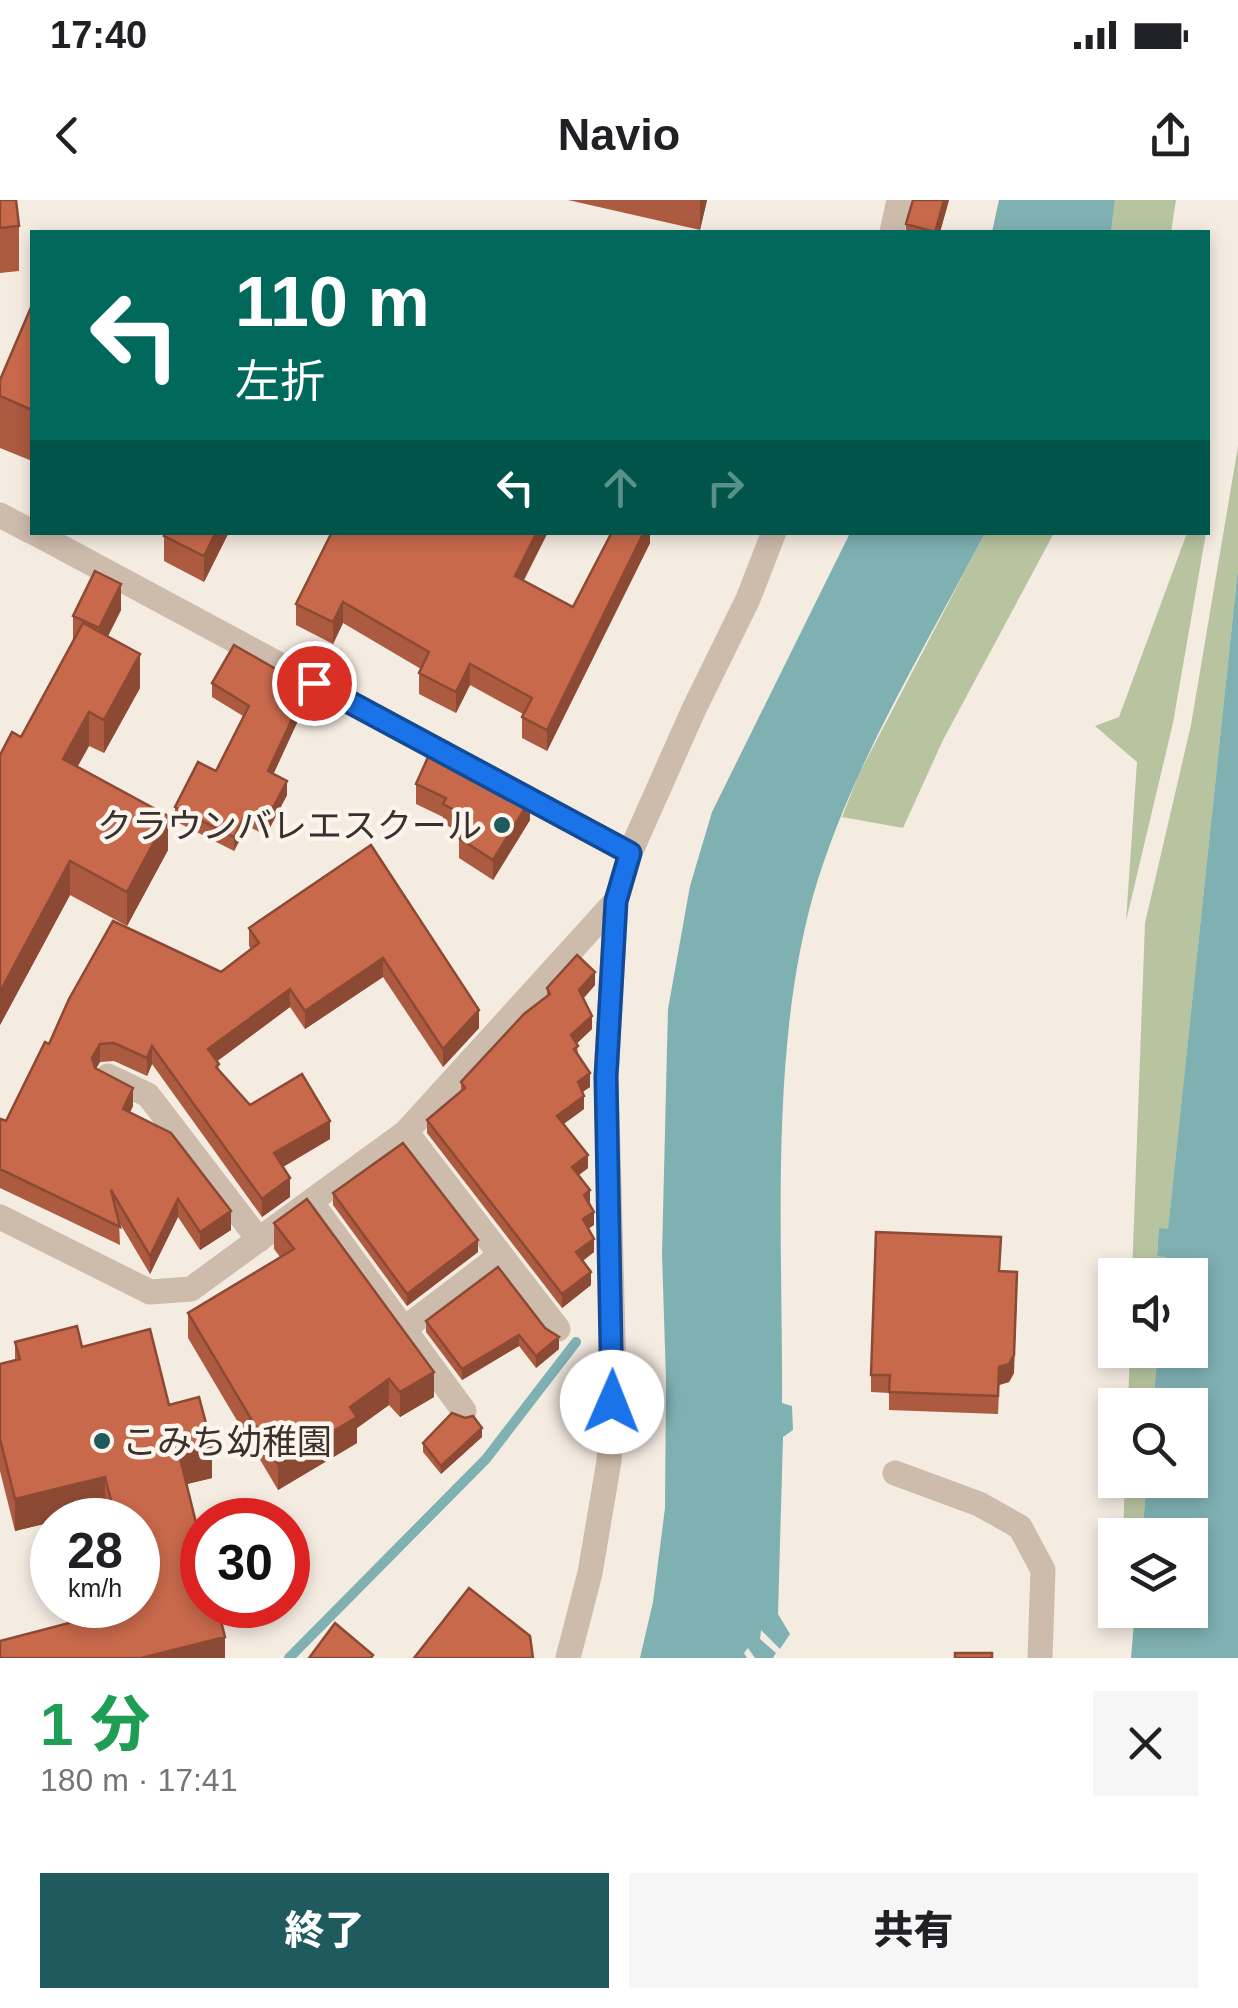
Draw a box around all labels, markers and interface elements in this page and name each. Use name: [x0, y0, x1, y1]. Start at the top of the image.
text: 17:40: [50, 14, 147, 56]
icon: back: [40, 108, 95, 163]
icon: share: [1143, 108, 1198, 163]
text: Navio: [558, 109, 680, 160]
text: 110 m: [235, 263, 430, 341]
icon: left: [70, 270, 200, 400]
text: 左折: [235, 356, 325, 407]
icon: left: [488, 460, 543, 515]
icon: ahead: [593, 460, 648, 515]
icon: right: [698, 460, 753, 515]
pin: [272, 641, 357, 726]
icon: arrive: [287, 656, 342, 711]
place label: クラウンバレエスクール: [97, 806, 482, 845]
marker: クラウンバレエスクール: [491, 814, 513, 836]
map controls: [1098, 1258, 1208, 1628]
button: sound: [1098, 1258, 1208, 1368]
position arrow: [560, 1350, 664, 1454]
button: search: [1098, 1388, 1208, 1498]
place label: こみち幼稚園: [122, 1422, 332, 1461]
marker: こみち幼稚園: [91, 1430, 113, 1452]
speed limit sign: 30: [180, 1498, 310, 1628]
button: layers: [1098, 1518, 1208, 1628]
text: 28: [67, 1523, 123, 1579]
text: km/h: [68, 1574, 122, 1602]
text: 1 分: [40, 1691, 150, 1758]
button: close: [1093, 1691, 1198, 1796]
text: 180 m · 17:41: [40, 1762, 237, 1798]
button: 終了: [40, 1873, 609, 1988]
button: 共有: [629, 1873, 1198, 1988]

